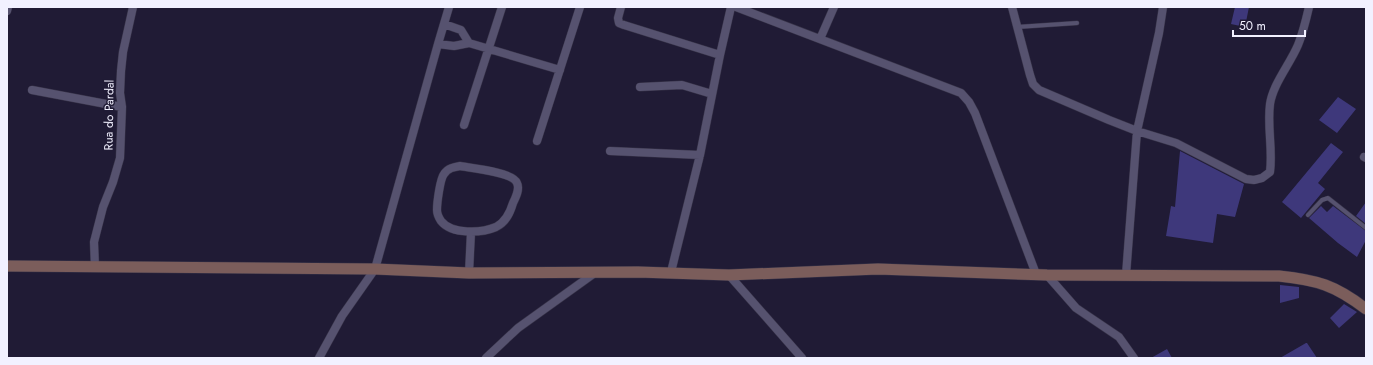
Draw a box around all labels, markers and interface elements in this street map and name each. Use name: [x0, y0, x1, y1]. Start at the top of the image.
scale bar: [1233, 12, 1305, 38]
text: 50 m: [1239, 17, 1266, 35]
street label: Rua do Pardal: [99, 79, 119, 151]

